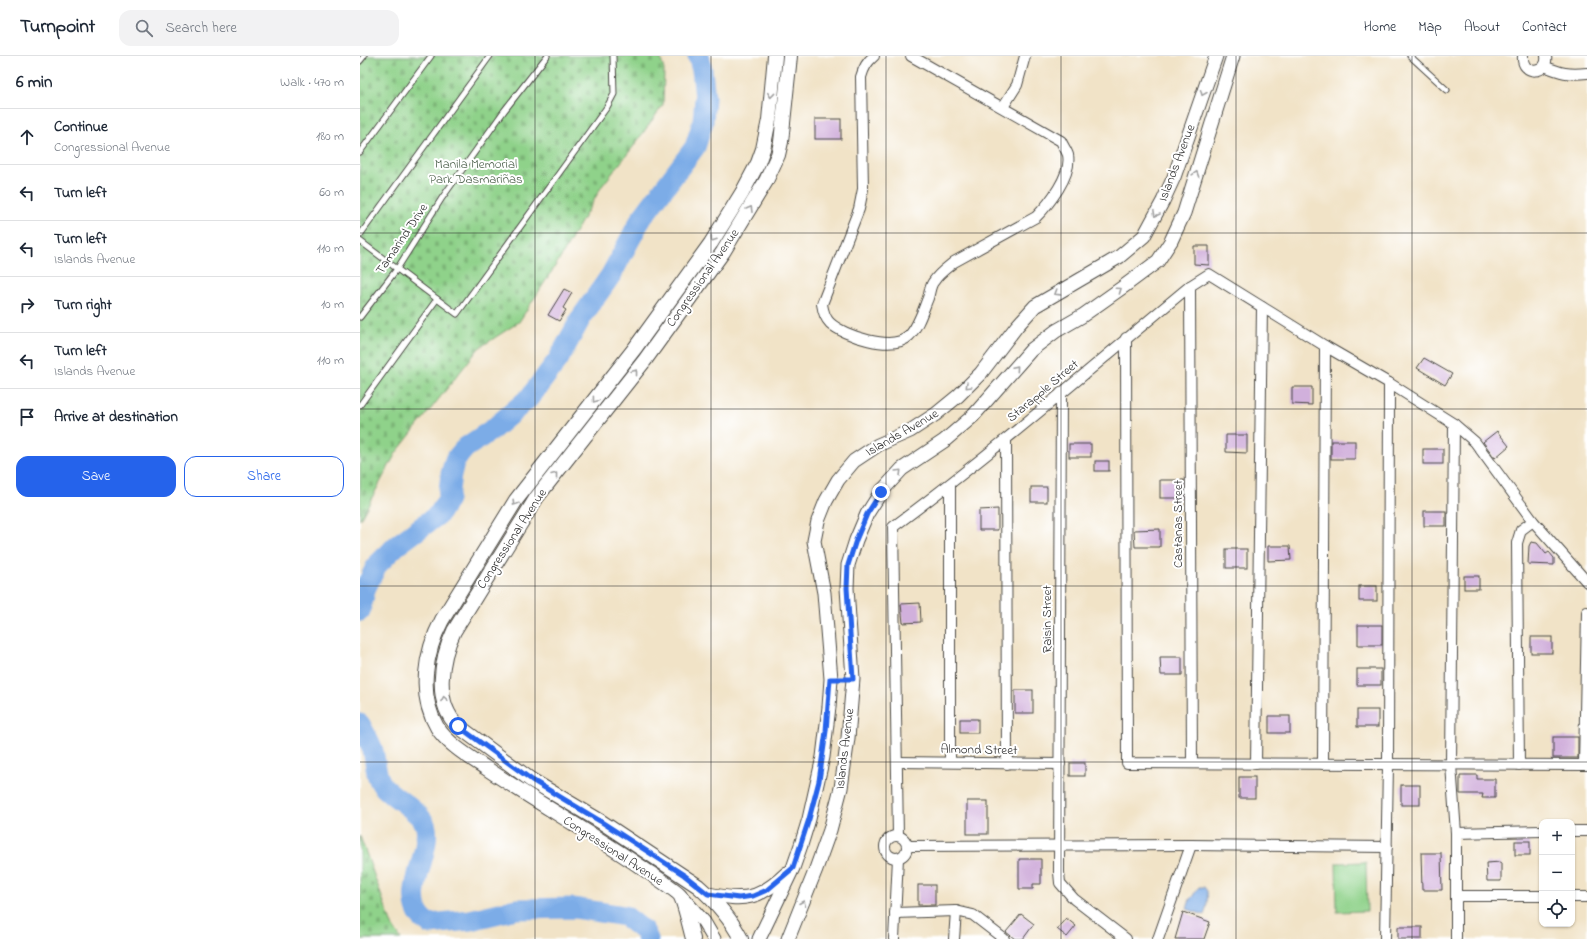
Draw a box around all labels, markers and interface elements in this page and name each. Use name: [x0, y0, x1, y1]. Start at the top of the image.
search box: [119, 10, 399, 46]
text: Turnpoint: [20, 14, 95, 41]
icon: search: [133, 17, 155, 39]
text: Search here: [165, 17, 237, 39]
text: Home: [1364, 17, 1396, 38]
text: Map: [1418, 17, 1442, 38]
text: About: [1464, 17, 1500, 38]
text: Contact: [1522, 17, 1567, 38]
text: 6 min: [16, 70, 52, 95]
text: Walk · 470 m: [280, 73, 344, 92]
one-way arrow: [1200, 88, 1208, 96]
one-way arrow: [767, 92, 776, 98]
text: Continue: [54, 116, 108, 138]
street label: Islands Avenue: [1154, 121, 1201, 204]
icon: ahead: [16, 126, 38, 148]
text: 180 m: [316, 127, 344, 146]
text: Congressional Avenue: [54, 138, 170, 157]
park label: Manila Memorial Park Dasmariñas: [429, 155, 523, 189]
one-way arrow: [1191, 171, 1200, 178]
icon: left: [16, 182, 38, 204]
text: Turn left: [54, 182, 107, 204]
text: 60 m: [319, 183, 344, 202]
street label: Tamarind Drive: [371, 200, 433, 278]
one-way arrow: [746, 206, 753, 213]
one-way arrow: [1153, 210, 1161, 217]
street label: Congressional Avenue: [662, 225, 745, 332]
text: Turn left: [54, 228, 107, 250]
one-way arrow: [710, 235, 718, 242]
icon: left: [16, 238, 38, 260]
text: 110 m: [317, 239, 344, 258]
text: Islands Avenue: [54, 250, 135, 269]
one-way arrow: [1115, 287, 1122, 295]
one-way arrow: [1054, 288, 1061, 296]
icon: right: [16, 294, 38, 316]
text: Turn right: [54, 294, 112, 316]
text: 10 m: [321, 295, 344, 314]
text: Turn left: [54, 340, 107, 362]
icon: left: [16, 350, 38, 372]
text: 110 m: [317, 351, 344, 370]
street label: Starapple Street: [1003, 355, 1084, 427]
text: Islands Avenue: [54, 362, 135, 381]
one-way arrow: [1011, 365, 1018, 373]
one-way arrow: [631, 370, 638, 377]
one-way arrow: [965, 381, 973, 389]
one-way arrow: [592, 396, 599, 403]
street label: Islands Avenue: [862, 404, 942, 462]
icon: arrive: [16, 406, 38, 428]
text: Arrive at destination: [54, 406, 178, 428]
button: Save: [16, 456, 176, 497]
button: Share: [184, 456, 344, 497]
one-way arrow: [894, 469, 902, 477]
one-way arrow: [550, 472, 557, 479]
street label: Castanas Street: [1169, 479, 1188, 568]
route end: [872, 483, 890, 501]
street label: Congressional Avenue: [472, 485, 553, 593]
one-way arrow: [512, 499, 520, 506]
street label: Raisin Street: [1038, 584, 1057, 653]
one-way arrow: [440, 695, 449, 702]
street label: Islands Avenue: [831, 707, 859, 791]
route start: [449, 717, 467, 735]
street label: Almond Street: [940, 740, 1018, 760]
street label: Congressional Avenue: [559, 811, 667, 892]
map controls: [1539, 819, 1575, 927]
button: +: [1539, 819, 1575, 855]
button: −: [1539, 855, 1575, 891]
button: locate: [1539, 891, 1575, 927]
one-way arrow: [798, 900, 806, 907]

